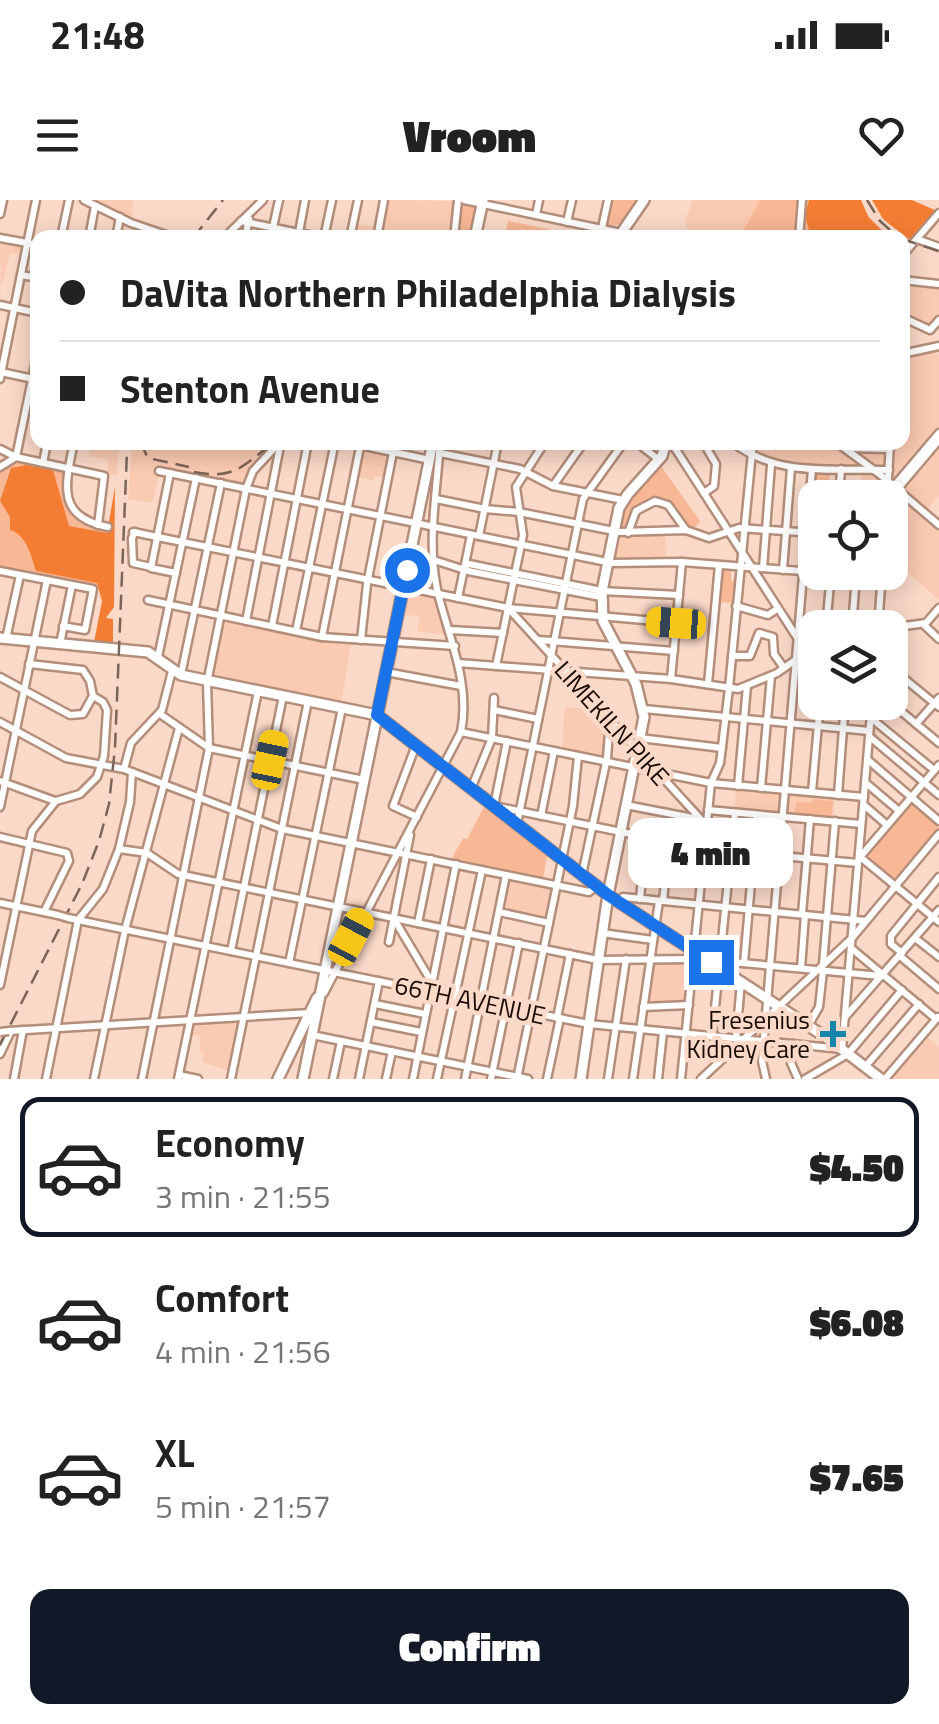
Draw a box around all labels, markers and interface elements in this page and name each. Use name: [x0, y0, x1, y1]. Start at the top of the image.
text: 21:48: [50, 6, 145, 64]
text: Vroom: [403, 101, 536, 169]
icon: menu: [30, 108, 85, 163]
icon: heart: [854, 108, 909, 163]
text: DaVita Northern Philadelphia Dialysis: [120, 264, 736, 322]
text: Stenton Avenue: [120, 360, 380, 418]
map controls: [798, 480, 908, 720]
button: locate: [798, 480, 908, 590]
route start: [385, 548, 430, 593]
car: [645, 606, 707, 640]
button: layers: [798, 610, 908, 720]
street label: LIMEKILN PIKE: [545, 652, 679, 794]
car: [249, 728, 291, 792]
callout: 4 min: [628, 817, 794, 887]
text: 4 min: [671, 829, 750, 877]
car: [324, 903, 378, 971]
route end: [689, 940, 734, 985]
street label: 66TH AVENUE: [391, 966, 549, 1034]
place label: Fresenius Kidney Care: [687, 1001, 810, 1068]
marker: Fresenius Kidney Care: [820, 1021, 846, 1047]
text: Economy: [155, 1114, 305, 1172]
icon: car: [35, 1122, 125, 1212]
text: $4.50: [810, 1138, 904, 1196]
text: 3 min · 21:55: [155, 1172, 331, 1220]
text: Comfort: [155, 1269, 289, 1327]
icon: car: [35, 1277, 125, 1367]
text: $6.08: [810, 1293, 904, 1351]
text: 4 min · 21:56: [155, 1327, 331, 1375]
text: XL: [155, 1424, 195, 1482]
icon: car: [35, 1432, 125, 1522]
text: $7.65: [810, 1448, 904, 1506]
text: 5 min · 21:57: [155, 1482, 331, 1530]
button: Confirm: [30, 1589, 909, 1704]

